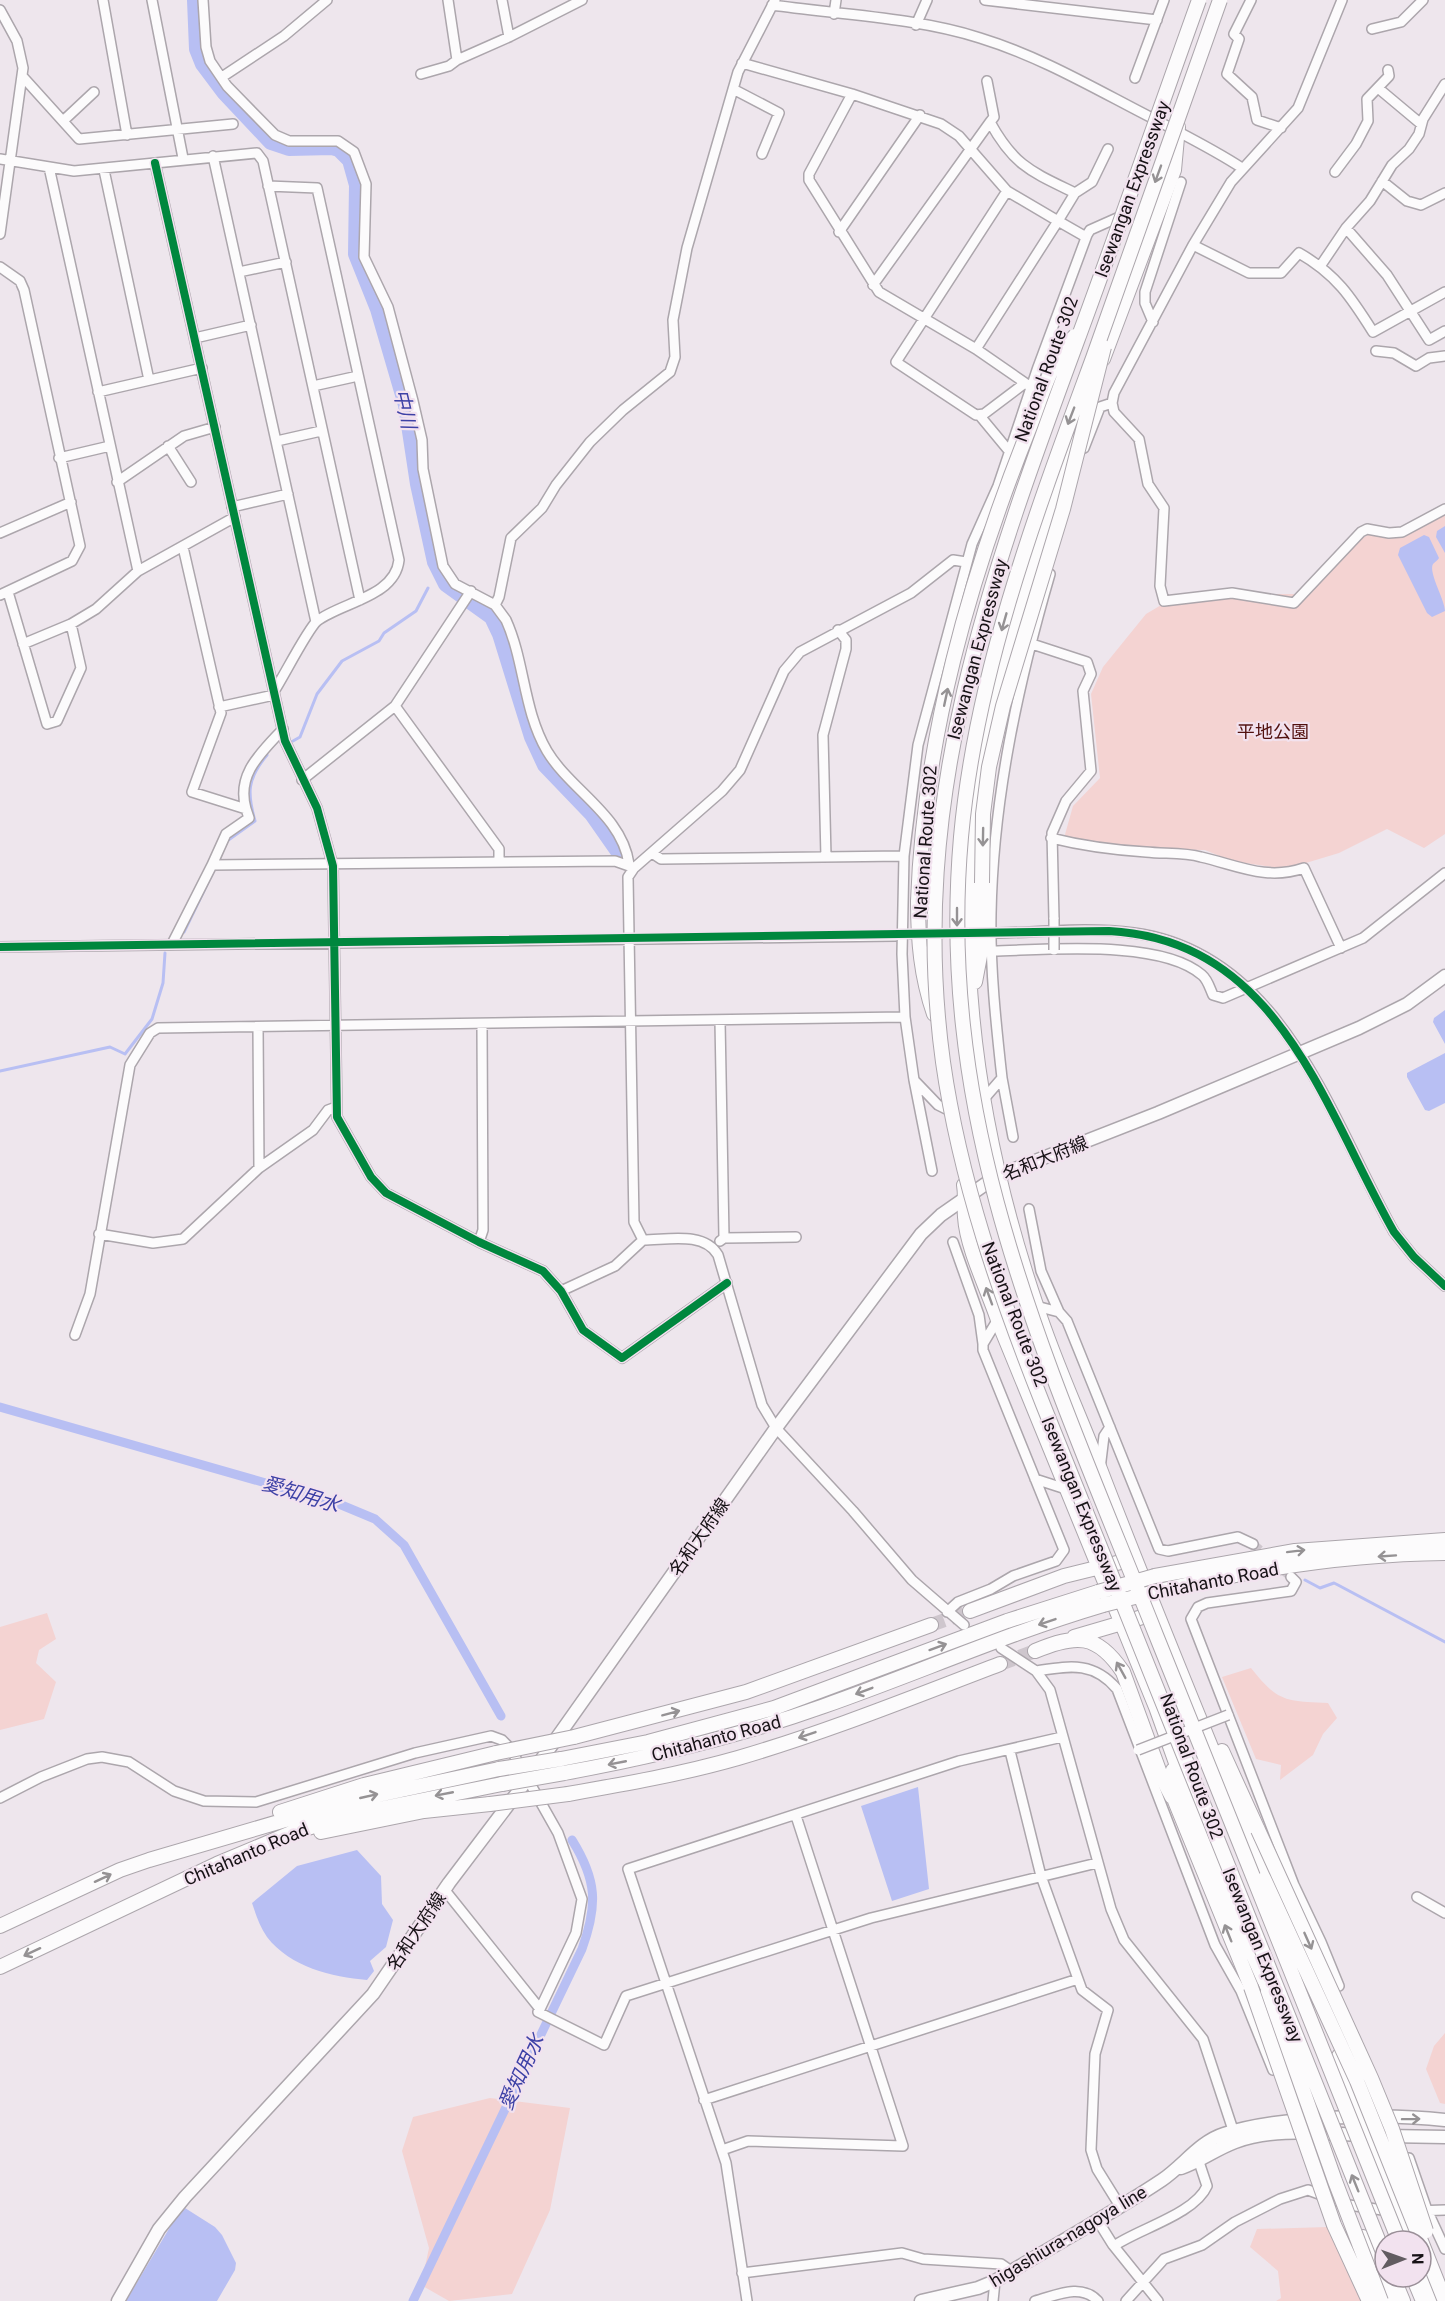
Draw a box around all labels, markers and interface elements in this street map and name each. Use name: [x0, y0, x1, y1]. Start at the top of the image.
street label: Isewangan Expressway: [1090, 97, 1174, 280]
one-way arrow: [1152, 164, 1163, 183]
street label: National Route 302: [1010, 293, 1082, 445]
water label: 中川: [389, 387, 422, 433]
one-way arrow: [1064, 407, 1075, 425]
street label: Isewangan Expressway: [943, 556, 1011, 742]
one-way arrow: [998, 612, 1009, 631]
one-way arrow: [941, 688, 952, 708]
park label: 平地公園: [1237, 721, 1309, 742]
street label: National Route 302: [909, 765, 941, 919]
one-way arrow: [977, 827, 989, 847]
one-way arrow: [951, 906, 963, 926]
street label: 名和大府線: [999, 1131, 1091, 1185]
street label: National Route 302: [978, 1239, 1052, 1389]
one-way arrow: [983, 1287, 994, 1305]
street label: Isewangan Expressway: [1037, 1414, 1127, 1595]
water label: 愛知用水: [259, 1471, 345, 1518]
street label: 名和大府線: [665, 1494, 733, 1580]
one-way arrow: [1285, 1545, 1305, 1556]
one-way arrow: [1377, 1551, 1397, 1562]
street label: Chitahanto Road: [1146, 1558, 1280, 1604]
one-way arrow: [1038, 1617, 1057, 1628]
one-way arrow: [928, 1641, 947, 1652]
one-way arrow: [1115, 1662, 1127, 1679]
one-way arrow: [855, 1686, 874, 1697]
street label: National Route 302: [1156, 1690, 1228, 1842]
one-way arrow: [662, 1707, 681, 1718]
street label: Chitahanto Road: [649, 1711, 783, 1765]
one-way arrow: [798, 1731, 817, 1742]
one-way arrow: [608, 1758, 627, 1769]
one-way arrow: [435, 1789, 454, 1800]
one-way arrow: [360, 1790, 379, 1802]
street label: Chitahanto Road: [181, 1818, 311, 1890]
street label: Isewangan Expressway: [1218, 1865, 1308, 2046]
one-way arrow: [93, 1871, 111, 1883]
street label: 名和大府線: [382, 1888, 450, 1974]
one-way arrow: [1222, 1924, 1233, 1943]
one-way arrow: [1303, 1931, 1314, 1950]
one-way arrow: [24, 1946, 42, 1958]
water label: 愛知用水: [493, 2029, 550, 2113]
one-way arrow: [1401, 2113, 1421, 2125]
one-way arrow: [1349, 2175, 1360, 2193]
street label: higashiura-nagoya line: [986, 2181, 1150, 2291]
north arrow: [1373, 2229, 1433, 2289]
text: N: [1408, 2253, 1427, 2265]

